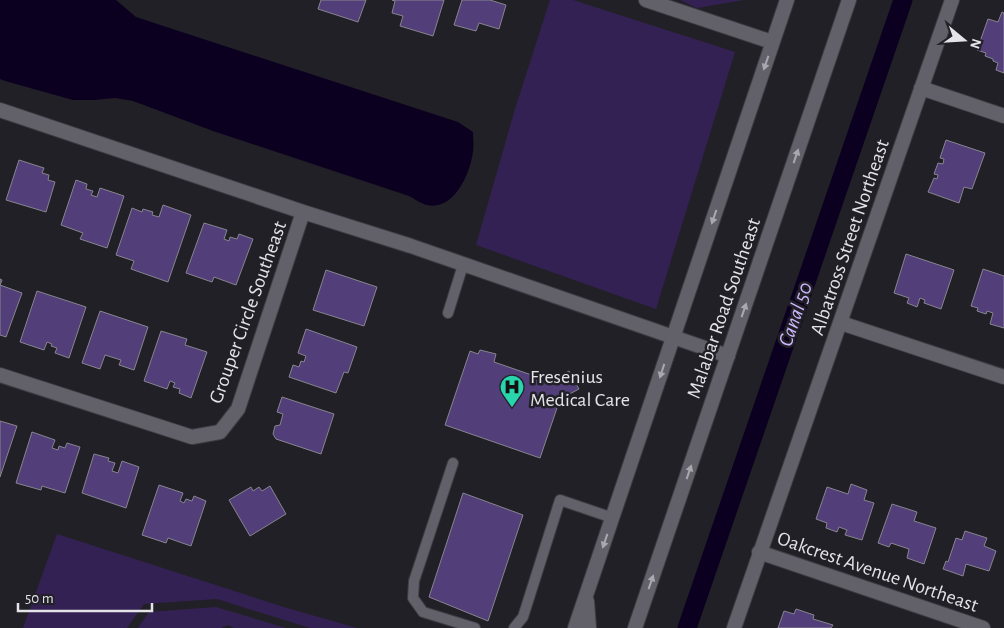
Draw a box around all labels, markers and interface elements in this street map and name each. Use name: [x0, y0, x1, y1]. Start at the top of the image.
north arrow: [939, 15, 989, 65]
text: N: [967, 37, 984, 51]
one-way arrow: [761, 55, 769, 70]
street label: Albatross Street Northeast: [807, 136, 893, 338]
one-way arrow: [792, 148, 800, 163]
one-way arrow: [709, 209, 717, 224]
street label: Malabar Road Southeast: [684, 215, 764, 401]
street label: Grouper Circle Southeast: [206, 218, 290, 406]
water label: Canal 50: [775, 279, 816, 349]
one-way arrow: [740, 302, 748, 317]
one-way arrow: [658, 363, 665, 378]
place label: Fresenius Medical Care: [530, 367, 630, 410]
hospital icon: Fresenius Medical Care: [499, 374, 525, 408]
one-way arrow: [685, 464, 693, 479]
street label: Oakcrest Avenue Northeast: [775, 528, 981, 616]
one-way arrow: [601, 534, 608, 549]
one-way arrow: [647, 574, 655, 589]
scale bar: [18, 580, 151, 612]
text: 50 m: [25, 591, 54, 606]

